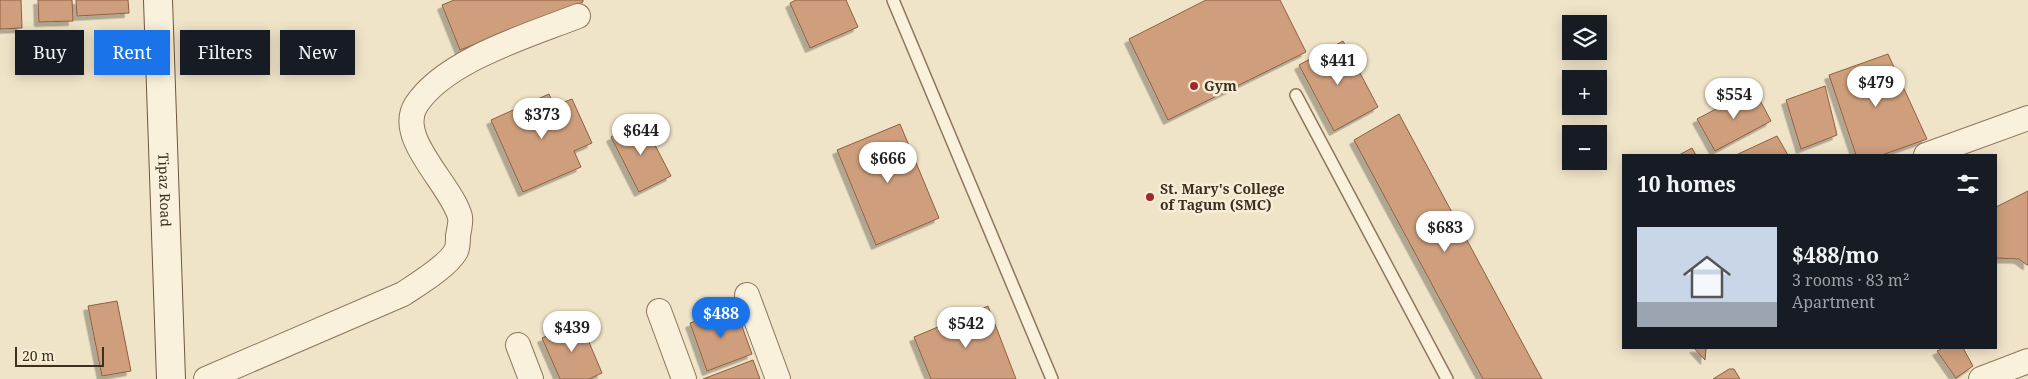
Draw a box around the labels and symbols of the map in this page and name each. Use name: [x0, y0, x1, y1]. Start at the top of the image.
pin: $441: [1308, 44, 1368, 86]
pin: $479: [1846, 66, 1906, 108]
place label: Gym: [1204, 76, 1237, 95]
pin: $554: [1704, 78, 1764, 120]
marker: Gym: [1188, 80, 1200, 92]
pin: $373: [512, 98, 572, 140]
pin: $644: [611, 114, 671, 156]
pin: $666: [858, 142, 918, 184]
street label: Tipaz Road: [154, 152, 176, 228]
place label: St. Mary's College of Tagum (SMC): [1160, 179, 1285, 214]
marker: St. Mary's College of Tagum (SMC): [1144, 191, 1156, 203]
pin: $683: [1415, 210, 1475, 253]
pin: $488: [691, 296, 751, 339]
pin: $542: [936, 306, 996, 349]
pin: $439: [542, 310, 602, 353]
scale bar: [15, 344, 104, 367]

